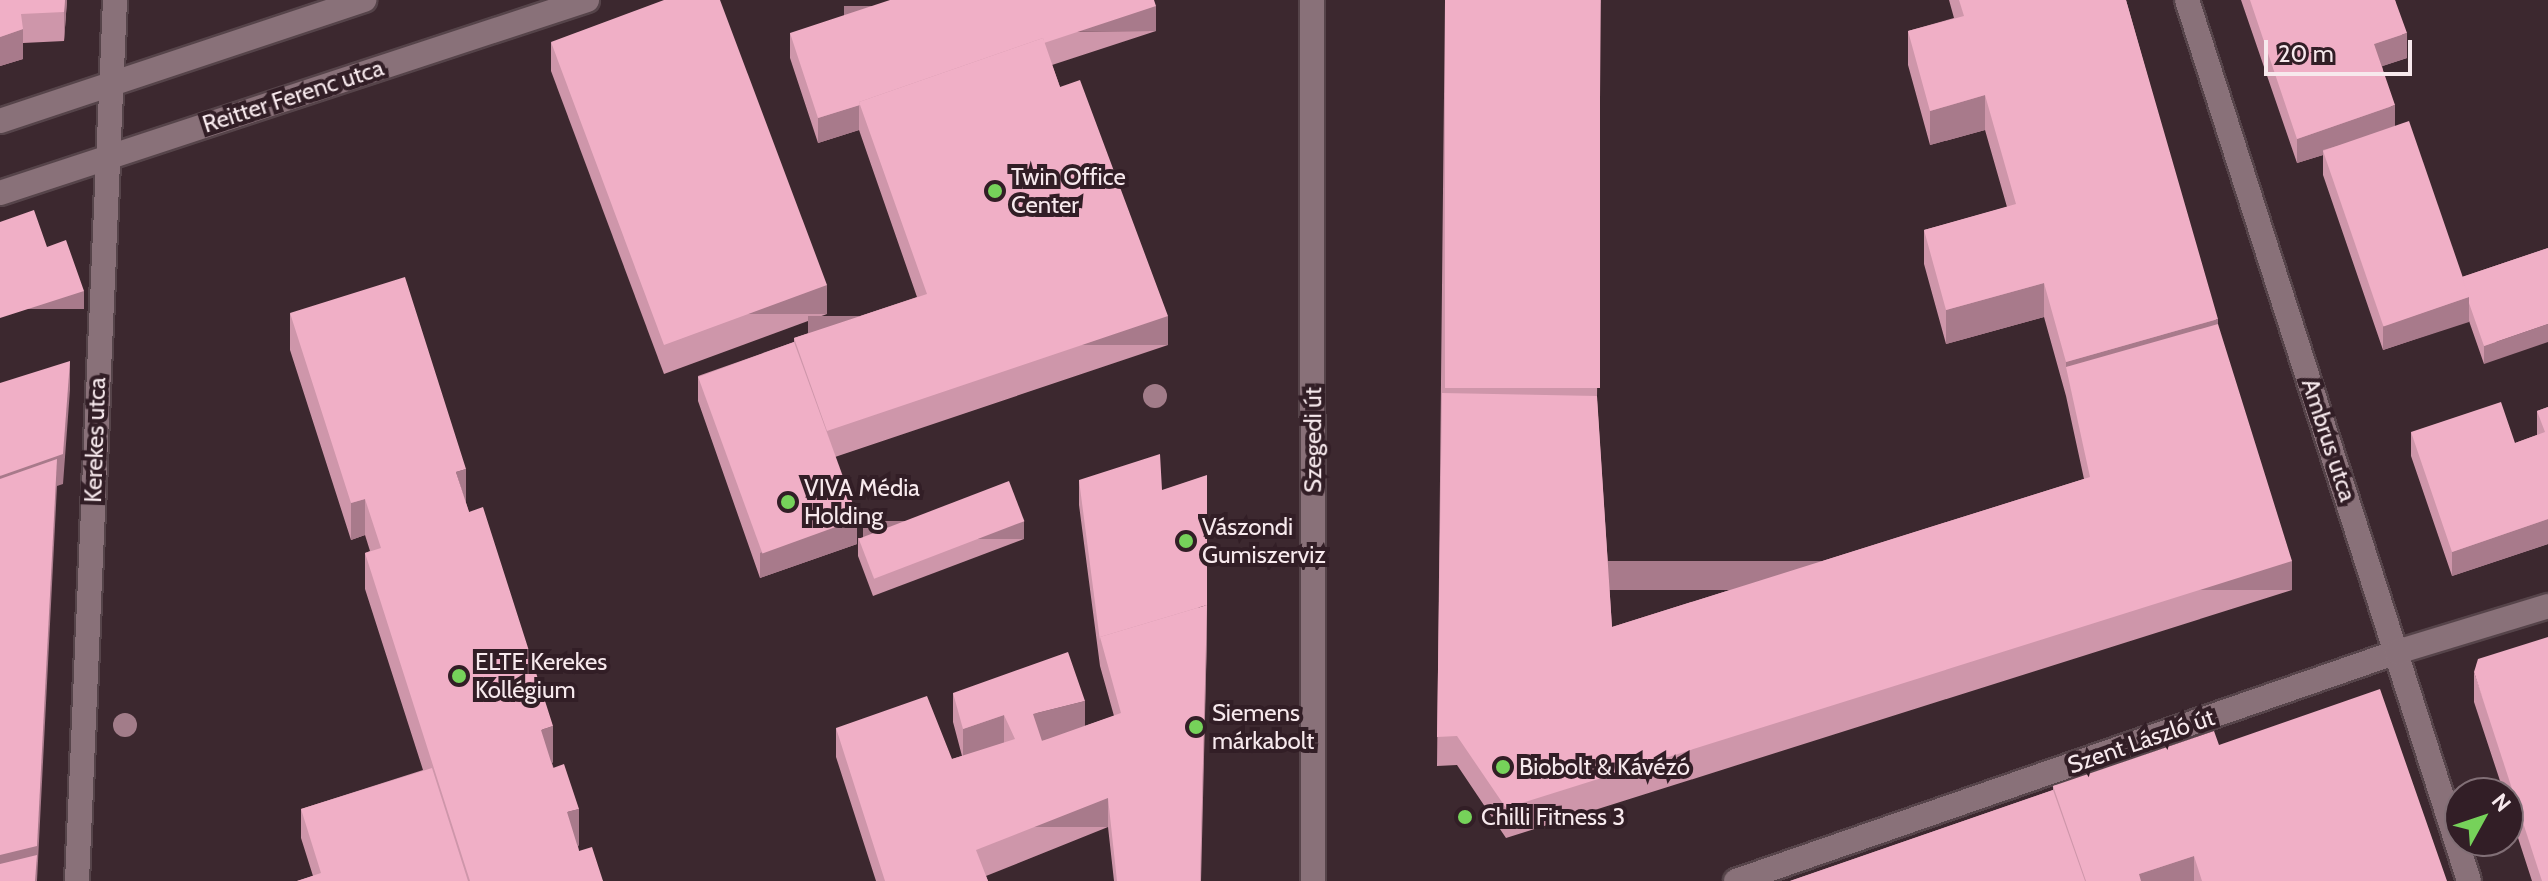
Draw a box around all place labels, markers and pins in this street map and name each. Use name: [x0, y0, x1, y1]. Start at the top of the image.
place label: Twin Office Center: [1011, 163, 1126, 219]
marker: Twin Office Center: [986, 182, 1004, 200]
place label: VIVA Média Holding: [804, 474, 920, 530]
marker: VIVA Média Holding: [779, 493, 797, 511]
place label: Vászondi Gumiszerviz: [1202, 513, 1326, 569]
marker: Vászondi Gumiszerviz: [1177, 532, 1195, 550]
place label: ELTE Kerekes Kollégium: [475, 648, 607, 704]
marker: ELTE Kerekes Kollégium: [450, 667, 468, 685]
place label: Siemens márkabolt: [1212, 699, 1314, 755]
marker: Siemens márkabolt: [1187, 718, 1205, 736]
place label: Biobolt & Kávézó: [1519, 753, 1690, 781]
marker: Biobolt & Kávézó: [1494, 758, 1512, 776]
place label: Chilli Fitness 3: [1481, 803, 1625, 831]
marker: Chilli Fitness 3: [1456, 808, 1474, 826]

